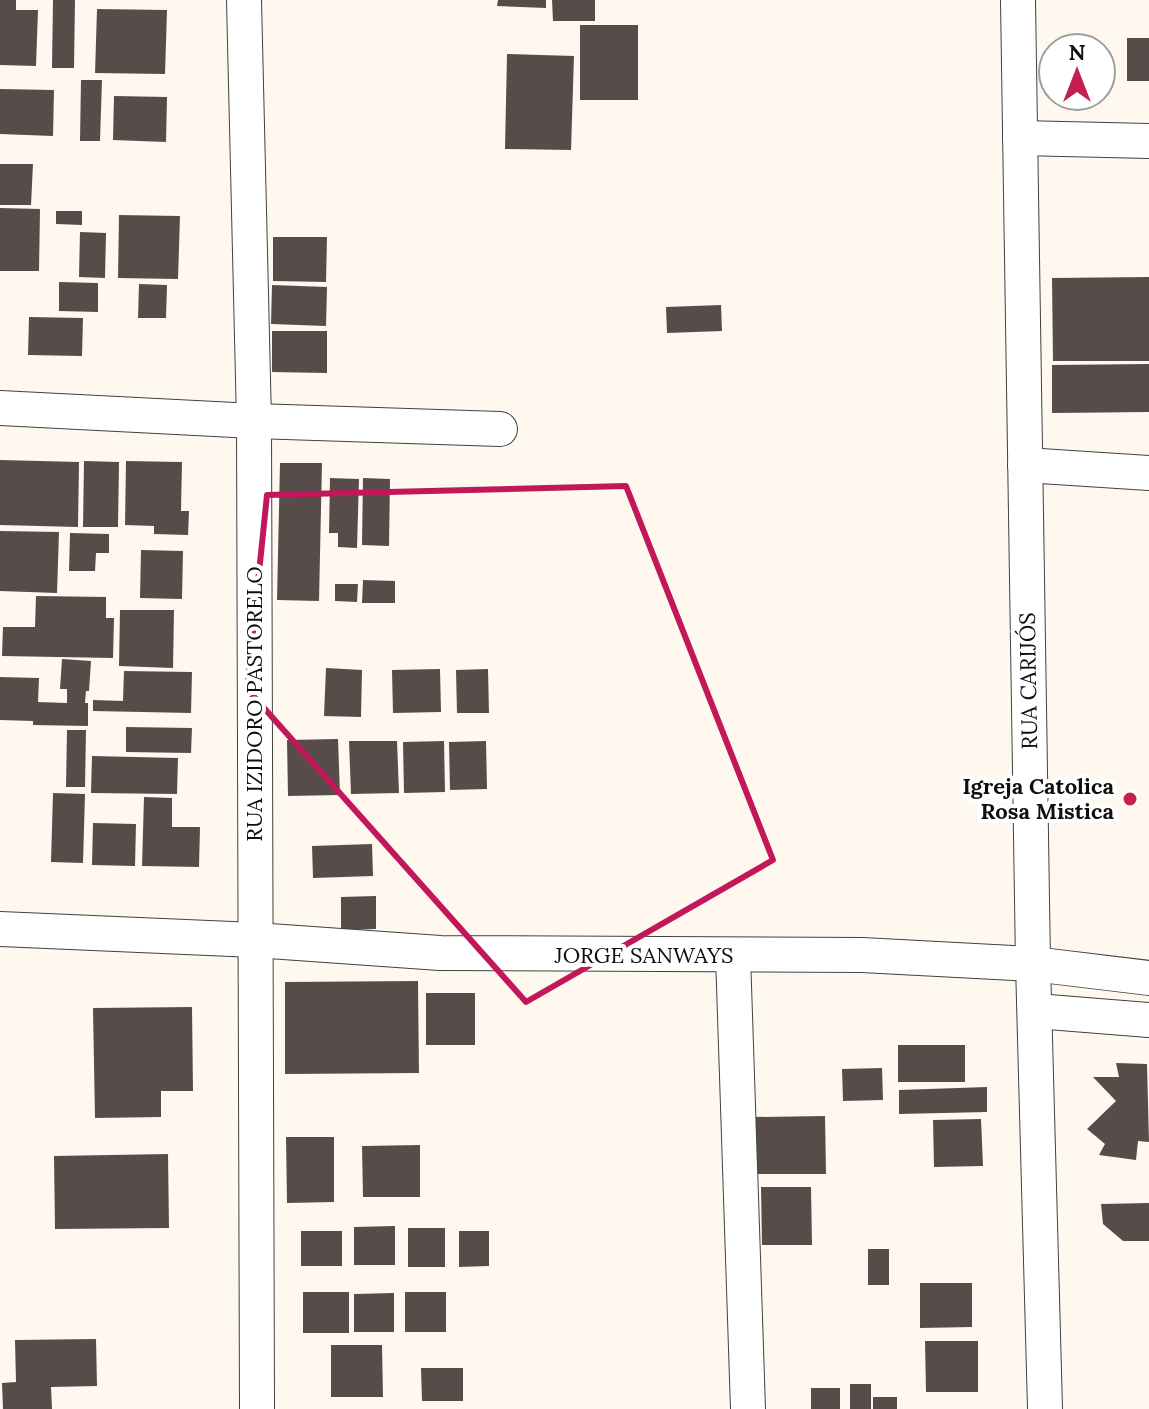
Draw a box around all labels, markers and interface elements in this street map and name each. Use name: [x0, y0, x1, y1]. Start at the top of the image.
north arrow: [1037, 32, 1117, 112]
text: N: [1068, 38, 1086, 66]
street label: RUA IZIDORO PASTORELO: [240, 566, 268, 842]
street label: RUA CARIJÓS: [1013, 612, 1043, 750]
place label: Igreja Catolica Rosa Mistica: [962, 772, 1114, 825]
marker: Igreja Catolica Rosa Mistica: [1121, 790, 1139, 808]
street label: JORGE SANWAYS: [554, 941, 733, 969]

